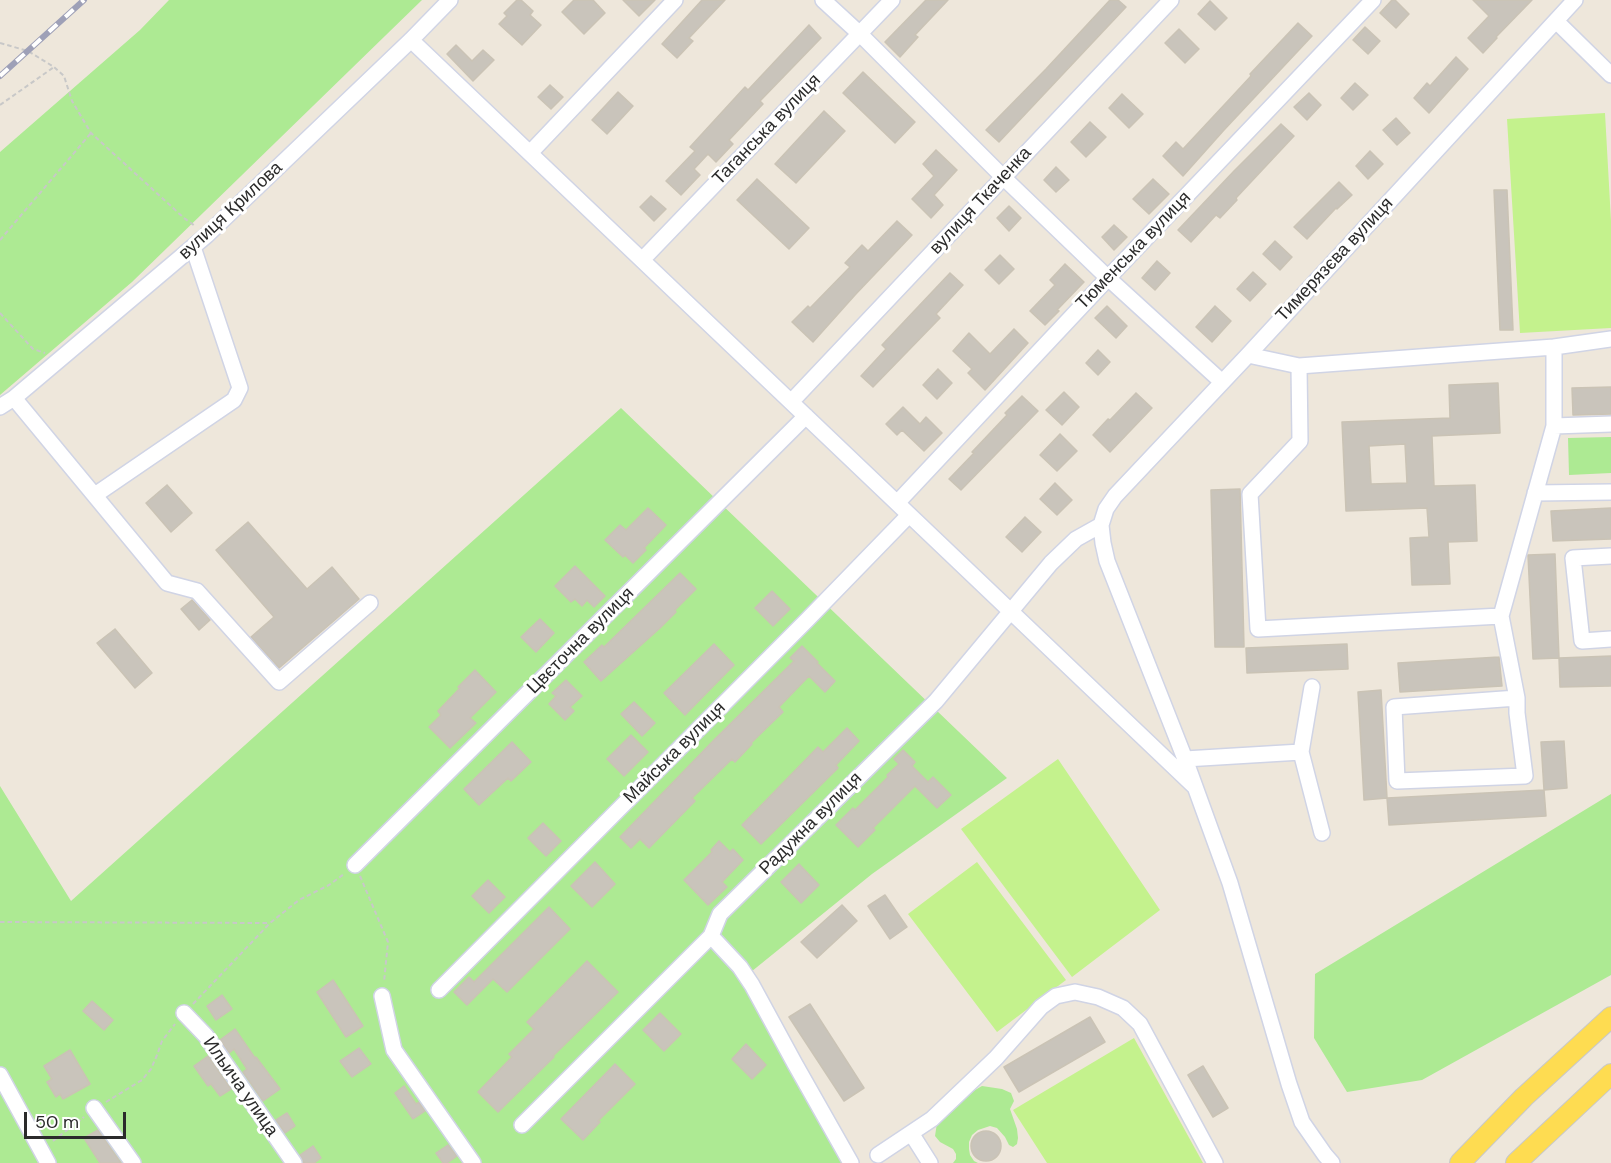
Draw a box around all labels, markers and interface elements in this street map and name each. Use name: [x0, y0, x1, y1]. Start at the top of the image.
street label: Таганська вулиця: [708, 70, 826, 190]
street label: вулиця Ткаченка: [926, 143, 1036, 259]
street label: вулиця Крилова: [175, 157, 287, 265]
street label: Тюменська вулиця: [1072, 188, 1196, 314]
street label: Тимерязєва вулиця: [1272, 193, 1398, 327]
street label: Цвєточна вулиця: [523, 583, 639, 699]
street label: Майська вулиця: [620, 698, 730, 808]
street label: Радужна вулиця: [755, 768, 867, 880]
street label: Ильича улица: [198, 1033, 282, 1141]
scale bar: [27, 1100, 129, 1138]
text: 50 m: [35, 1110, 79, 1134]

